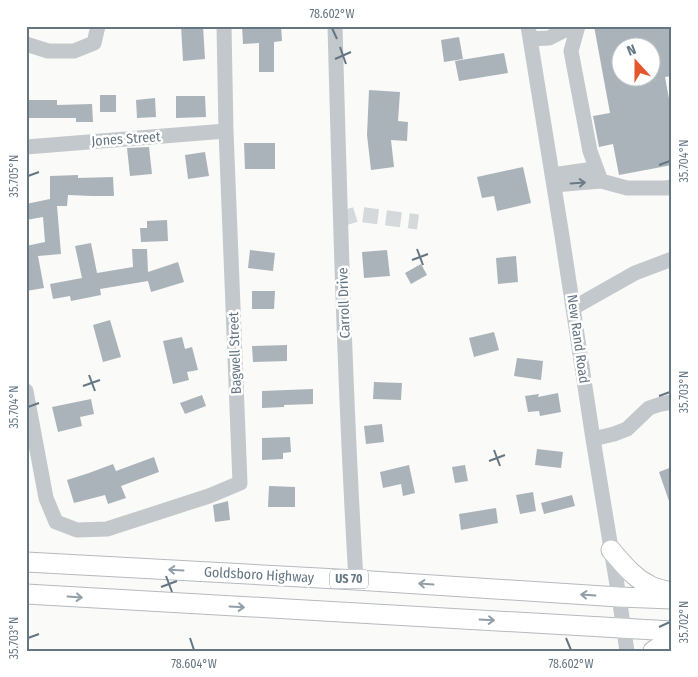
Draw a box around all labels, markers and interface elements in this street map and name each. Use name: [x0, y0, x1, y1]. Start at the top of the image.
text: 78.602°W: [309, 7, 355, 21]
north arrow: [610, 38, 660, 88]
text: N: [625, 41, 638, 60]
street label: Jones Street: [91, 128, 162, 150]
text: 35.704°N: [677, 139, 691, 183]
text: 35.705°N: [7, 155, 21, 197]
one-way arrow: [569, 179, 585, 188]
street label: Carroll Drive: [334, 267, 354, 339]
street label: New Rand Road: [563, 294, 593, 384]
street label: Bagwell Street: [225, 311, 245, 394]
text: 35.703°N: [677, 371, 691, 413]
text: 35.704°N: [7, 385, 21, 429]
street label: Goldsboro Highway: [203, 564, 315, 586]
one-way arrow: [169, 565, 185, 574]
road number: US 70: [330, 570, 368, 588]
one-way arrow: [418, 580, 434, 589]
one-way arrow: [580, 591, 596, 600]
one-way arrow: [67, 592, 83, 602]
text: 35.702°N: [677, 601, 691, 643]
one-way arrow: [229, 602, 245, 611]
one-way arrow: [479, 615, 495, 624]
text: 35.703°N: [7, 617, 21, 659]
text: 78.604°W: [171, 657, 217, 671]
text: 78.602°W: [548, 657, 594, 671]

